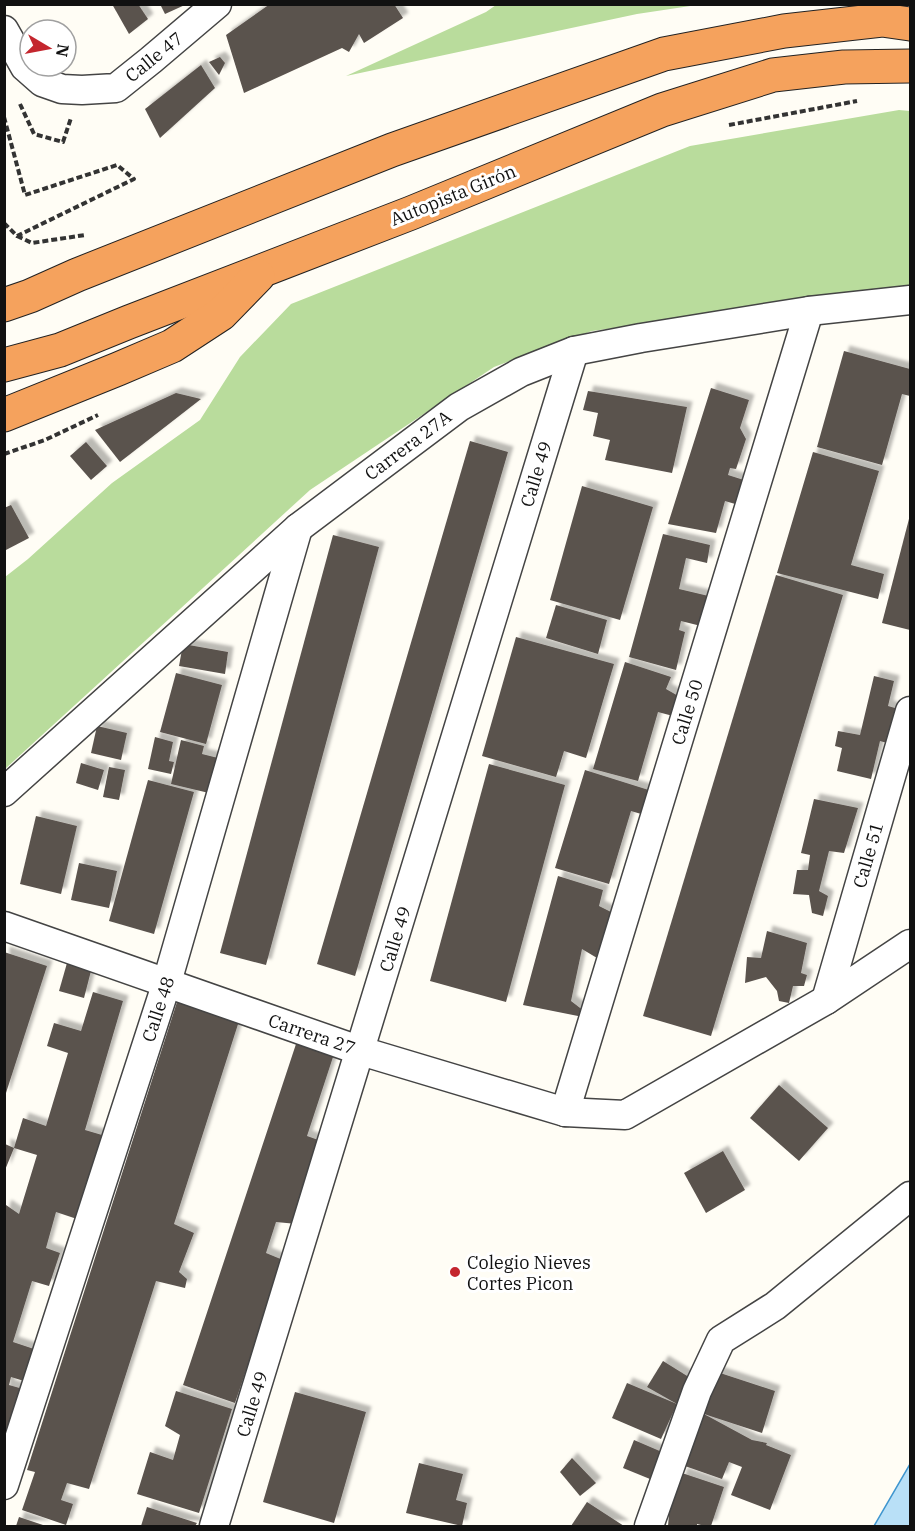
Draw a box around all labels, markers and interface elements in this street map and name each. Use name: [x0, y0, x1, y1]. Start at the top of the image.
north arrow: [18, 18, 78, 78]
street label: Calle 47: [121, 27, 187, 87]
text: N: [52, 43, 74, 59]
street label: Autopista Girón: [387, 159, 519, 231]
street label: Carrera 27A: [360, 404, 457, 485]
street label: Calle 49: [515, 438, 557, 510]
street label: Calle 50: [666, 676, 708, 748]
street label: Calle 51: [848, 819, 888, 891]
street label: Calle 49: [374, 903, 416, 975]
street label: Calle 48: [137, 973, 179, 1045]
street label: Carrera 27: [265, 1008, 359, 1060]
place label: Colegio Nieves Cortes Picon: [467, 1251, 591, 1295]
marker: Colegio Nieves Cortes Picon: [448, 1265, 462, 1279]
street label: Calle 49: [231, 1368, 273, 1440]

